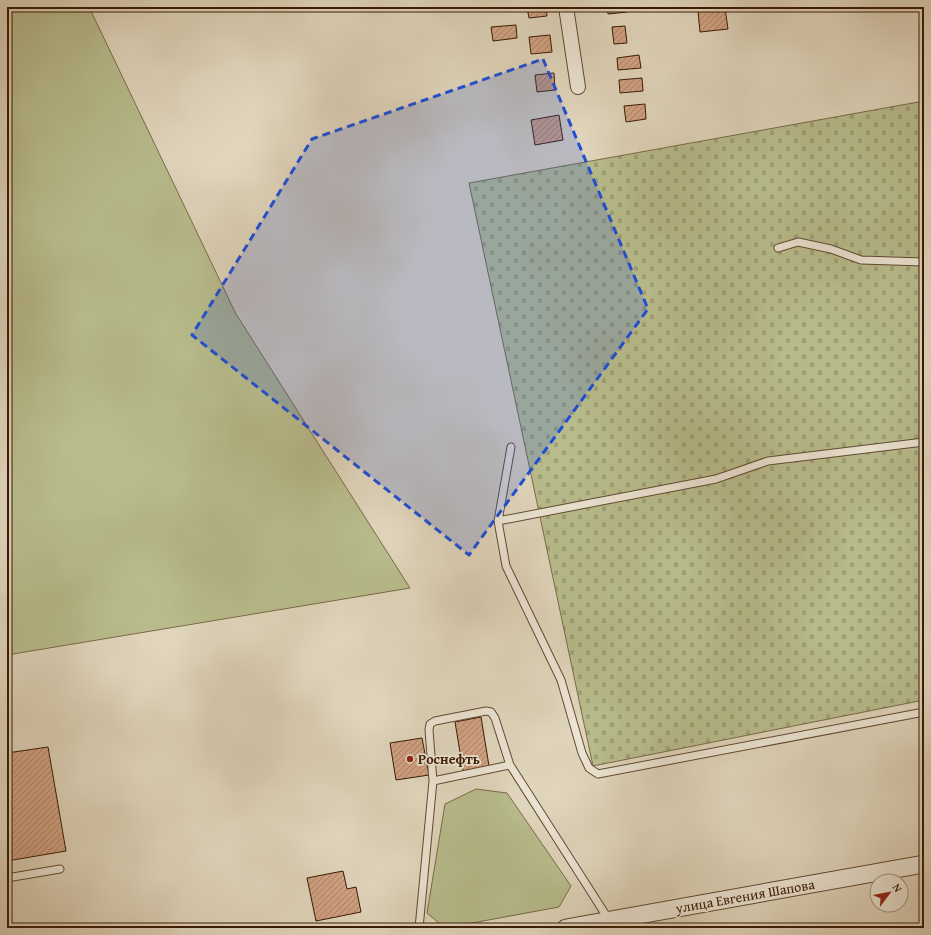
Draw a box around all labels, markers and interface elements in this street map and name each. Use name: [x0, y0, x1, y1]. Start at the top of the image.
place label: Роснефть: [418, 749, 480, 769]
marker: Роснефть: [405, 754, 415, 764]
north arrow: [869, 873, 909, 913]
street label: улица Евгения Шапова: [673, 874, 816, 918]
text: N: [889, 880, 907, 896]

